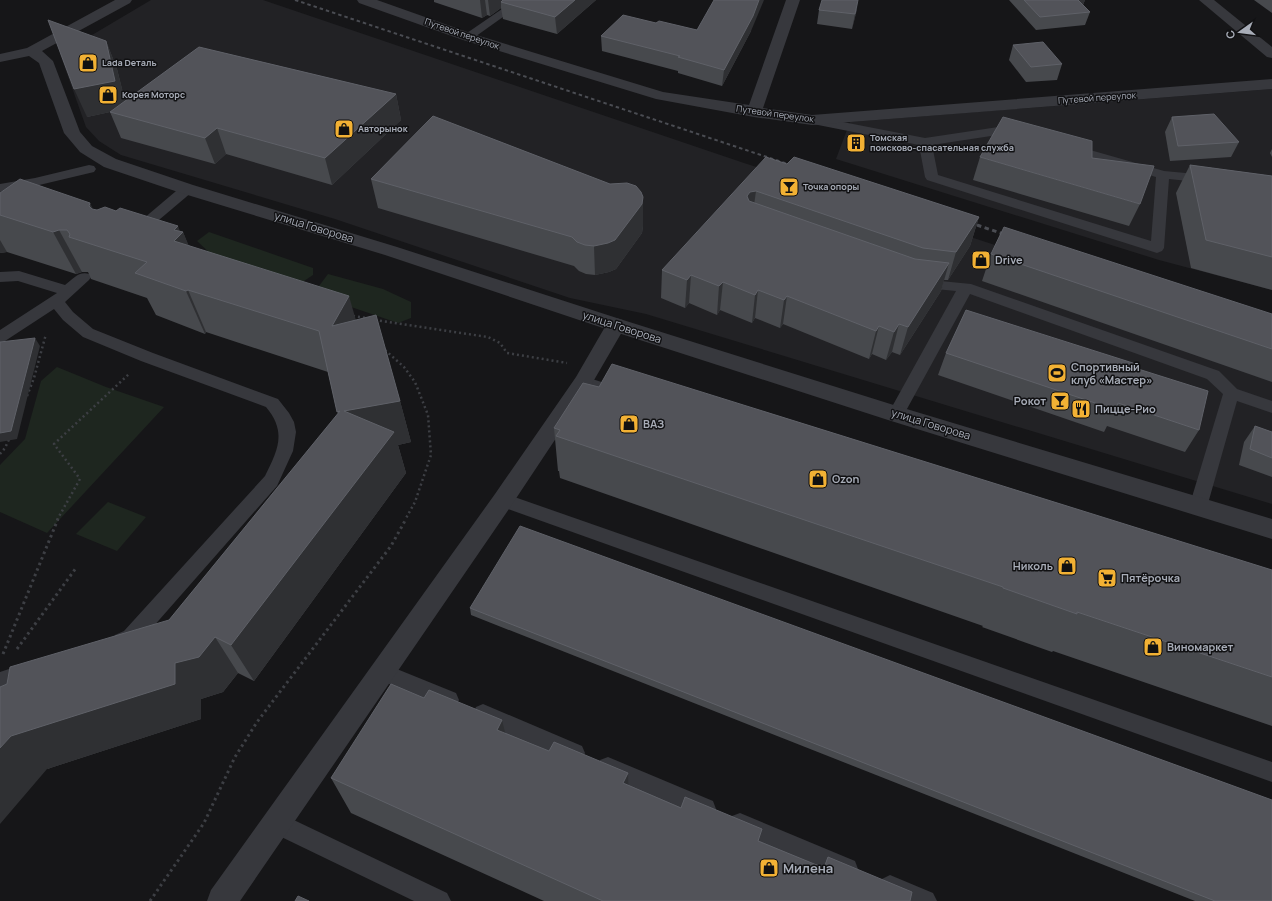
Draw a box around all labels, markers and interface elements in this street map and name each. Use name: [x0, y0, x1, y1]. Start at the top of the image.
north arrow: [1220, 12, 1260, 52]
street label: Путевой переулок: [423, 15, 502, 53]
text: С: [1222, 29, 1238, 40]
shop icon: Lada Dеталь: [77, 52, 99, 74]
place label: Lada Dеталь: [102, 56, 157, 69]
shop icon: Корея Моторс: [97, 84, 119, 106]
place label: Корея Моторс: [122, 88, 185, 101]
street label: Путевой переулок: [1057, 88, 1137, 107]
street label: Путевой переулок: [735, 102, 815, 125]
shop icon: Авторынок: [333, 118, 355, 140]
place label: Авторынок: [358, 122, 409, 135]
place label: Томская поисково-спасательная служба: [870, 131, 1014, 154]
building icon: Томская поисково-спасательная служба: [845, 132, 867, 154]
bar icon: Точка опоры: [778, 176, 800, 198]
place label: Точка опоры: [803, 180, 859, 193]
street label: улица Говорова: [273, 207, 356, 246]
shop icon: Drive: [970, 249, 992, 271]
place label: Drive: [995, 252, 1023, 267]
street label: улица Говорова: [581, 307, 664, 346]
place label: Спортивный клуб «Мастер»: [1071, 359, 1153, 387]
sports icon: Спортивный клуб «Мастер»: [1046, 362, 1068, 384]
bar icon: Рокот: [1049, 390, 1071, 412]
place label: Рокот: [1014, 393, 1046, 408]
restaurant icon: Пицце-Рио: [1070, 398, 1092, 420]
place label: Пицце-Рио: [1095, 401, 1156, 416]
street label: улица Говорова: [890, 404, 973, 443]
shop icon: ВАЗ: [618, 413, 640, 435]
place label: ВАЗ: [643, 416, 664, 431]
shop icon: Ozon: [807, 468, 829, 490]
place label: Ozon: [832, 471, 859, 486]
shop icon: Николь: [1056, 555, 1078, 577]
place label: Николь: [1013, 558, 1053, 573]
supermarket icon: Пятёрочка: [1096, 567, 1118, 589]
place label: Пятёрочка: [1121, 570, 1180, 585]
shop icon: Виномаркет: [1142, 636, 1164, 658]
place label: Виномаркет: [1167, 639, 1233, 654]
shop icon: Милена: [758, 857, 780, 879]
place label: Милена: [783, 859, 833, 877]

